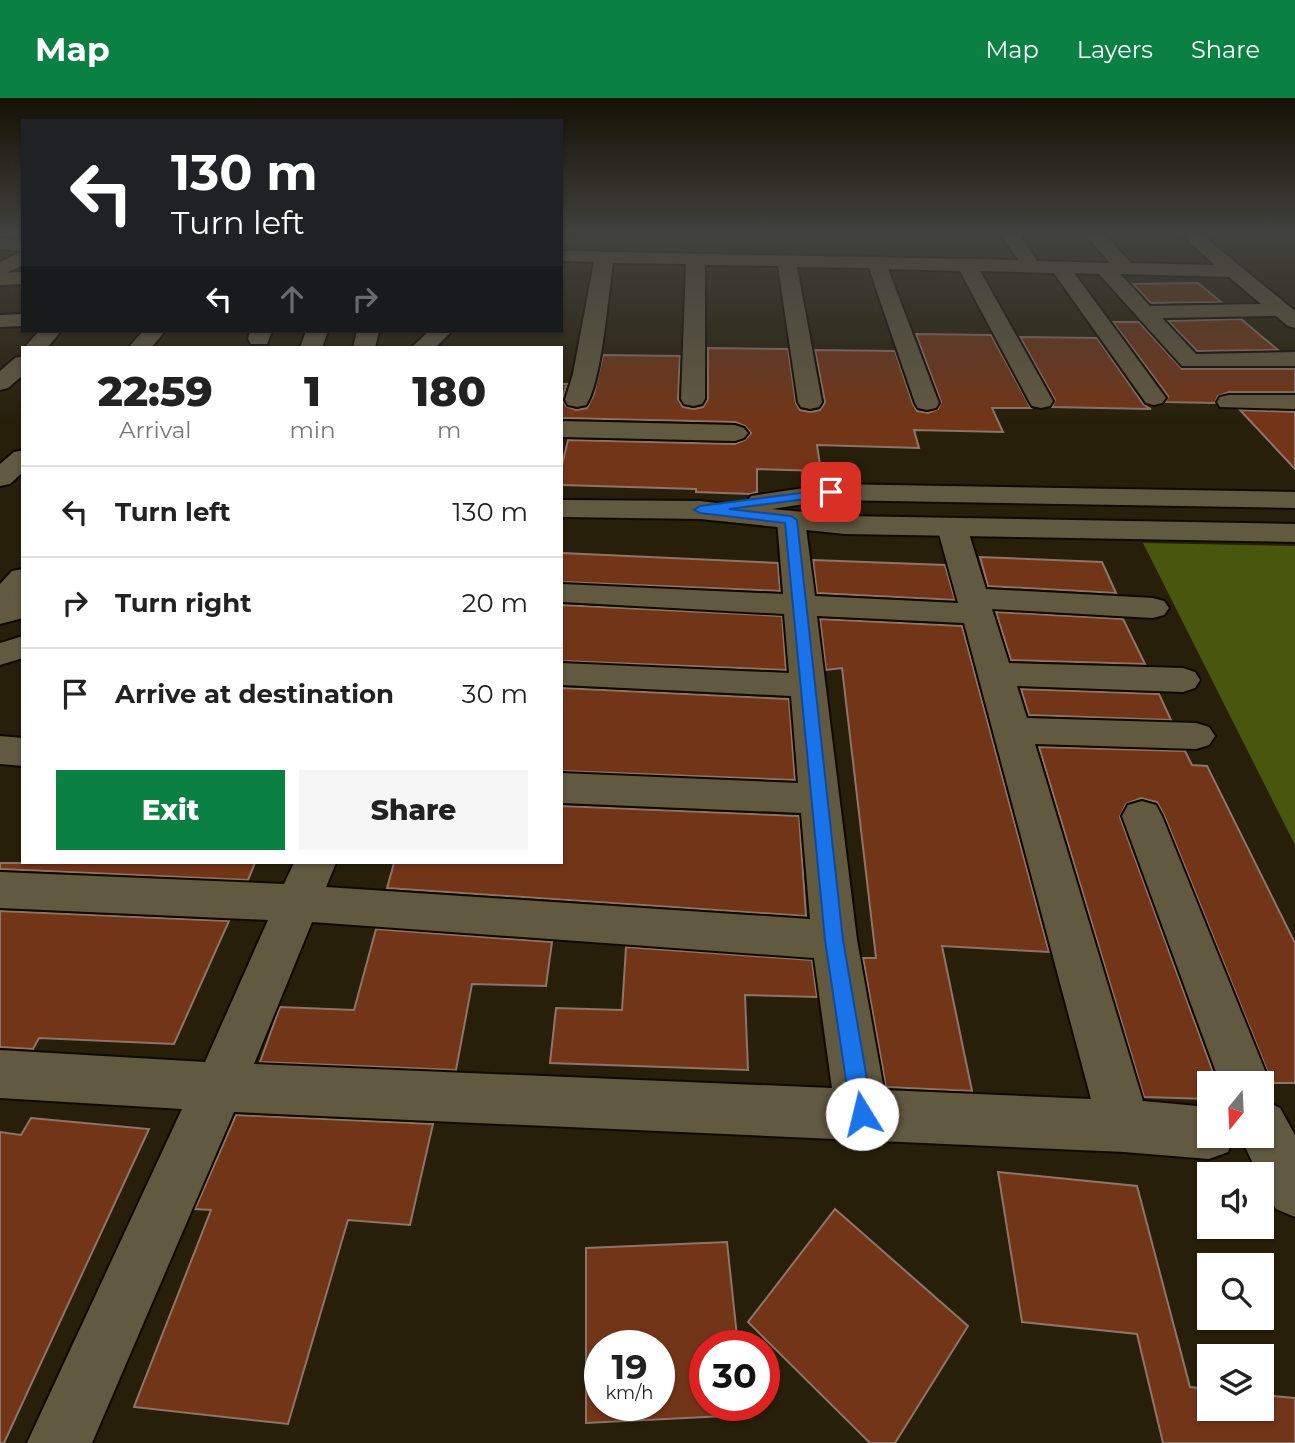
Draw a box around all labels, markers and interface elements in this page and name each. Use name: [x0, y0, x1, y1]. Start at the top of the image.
text: Map: [35, 29, 110, 69]
text: Map: [985, 35, 1039, 64]
text: Layers: [1077, 35, 1153, 64]
text: Share: [1191, 35, 1260, 64]
text: 130 m: [171, 143, 318, 202]
icon: left: [56, 147, 147, 238]
text: Turn left: [171, 203, 305, 242]
icon: left: [200, 280, 238, 318]
icon: ahead: [273, 280, 311, 318]
icon: right: [346, 280, 384, 318]
text: 22:59: [98, 365, 213, 417]
text: 1: [304, 365, 321, 417]
text: 180: [412, 365, 486, 417]
text: Arrival: [119, 416, 192, 444]
text: min: [289, 416, 336, 444]
text: m: [437, 416, 462, 444]
pin: [801, 462, 861, 522]
icon: arrive: [812, 473, 850, 511]
icon: left: [56, 493, 94, 531]
text: Turn left: [115, 496, 231, 528]
text: 130 m: [452, 496, 528, 528]
icon: right: [56, 584, 94, 622]
text: Turn right: [115, 587, 251, 619]
text: 20 m: [462, 587, 528, 619]
icon: arrive: [56, 675, 94, 713]
text: Arrive at destination: [115, 678, 394, 710]
text: 30 m: [462, 678, 528, 710]
button: Exit: [56, 770, 285, 850]
button: Share: [299, 770, 528, 850]
north arrow: [1197, 1071, 1274, 1148]
map controls: [1197, 1071, 1274, 1421]
position arrow: [825, 1077, 899, 1151]
button: sound: [1197, 1162, 1274, 1239]
button: search: [1197, 1253, 1274, 1330]
speed limit sign: 30: [689, 1330, 780, 1421]
button: layers: [1197, 1344, 1274, 1421]
text: 19: [611, 1345, 648, 1388]
text: km/h: [605, 1382, 654, 1404]

